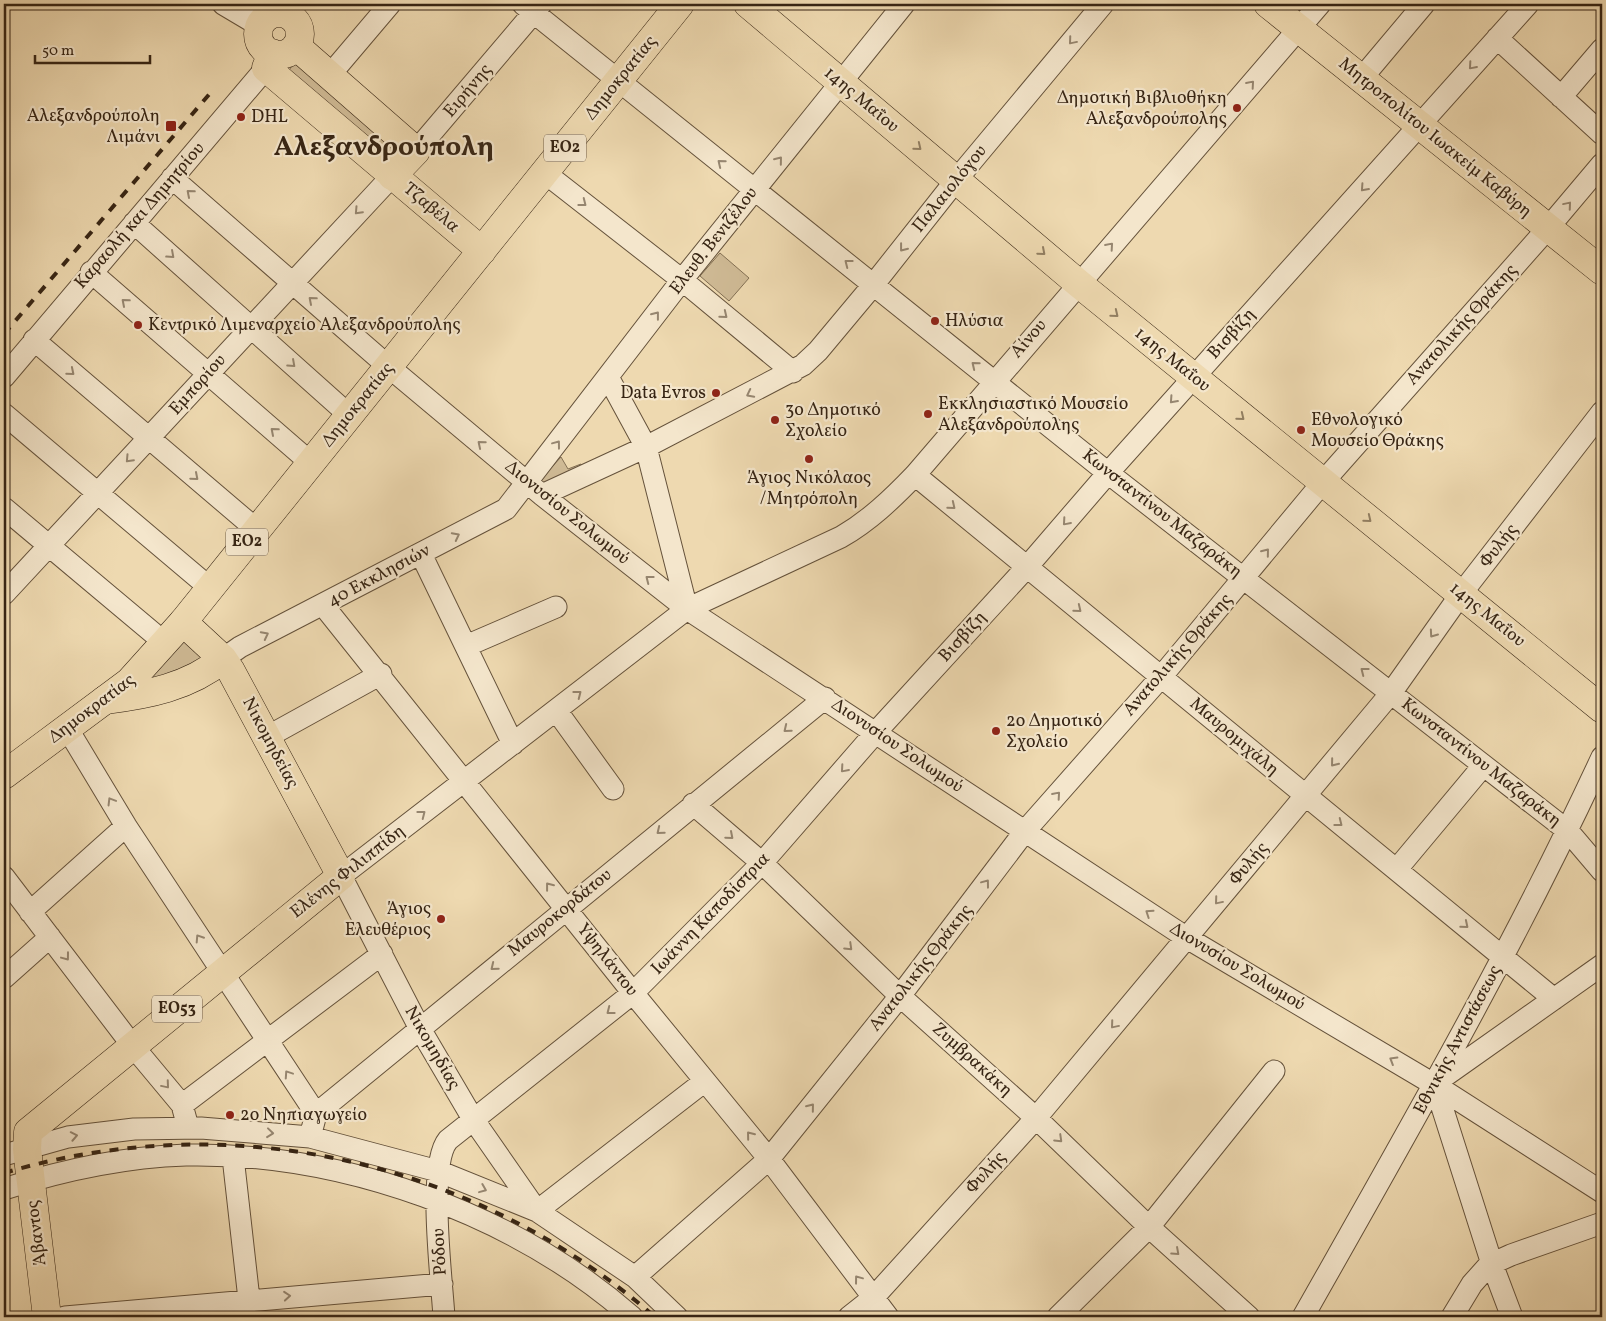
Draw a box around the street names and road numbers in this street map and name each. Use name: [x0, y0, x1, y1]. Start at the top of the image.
street label: Δημοκρατίας: [579, 30, 663, 126]
street label: Μητροπολίτου Ιωακείμ Καβύρη: [1333, 52, 1537, 224]
street label: Ειρήνης: [438, 59, 498, 123]
street label: 14ης Μαΐου: [818, 61, 904, 139]
road number: ΕΟ2: [544, 134, 586, 162]
street label: Καραολή και Δημητρίου: [69, 137, 211, 295]
street label: Παλαιολόγου: [907, 140, 993, 238]
street label: Τζαβέλα: [397, 177, 465, 239]
street label: Ελευθ. Βενιζέλου: [664, 182, 764, 300]
street label: Ανατολικής Θράκης: [1401, 259, 1523, 391]
street label: Βισβίζη: [1202, 303, 1262, 365]
street label: Αίνου: [1005, 314, 1053, 364]
street label: 14ης Μαΐου: [1129, 322, 1215, 398]
street label: Εμπορίου: [164, 349, 232, 421]
street label: Δημοκρατίας: [316, 357, 400, 453]
street label: Κωνσταντίνου Μαζαράκη: [1077, 443, 1247, 585]
street label: Διονυσίου Σολωμού: [499, 455, 635, 571]
street label: Φυλής: [1474, 519, 1524, 573]
road number: ΕΟ2: [226, 528, 268, 556]
street label: 40 Εκκλησιών: [323, 538, 435, 613]
street label: 14ης Μαΐου: [1444, 577, 1530, 653]
street label: Ανατολικής Θράκης: [1118, 588, 1238, 722]
street label: Βισβίζη: [933, 606, 993, 668]
street label: Δημοκρατίας: [43, 668, 141, 750]
street label: Μαυρομιχάλη: [1184, 692, 1284, 782]
street label: Κωνσταντίνου Μαζαράκη: [1396, 692, 1566, 834]
street label: Νικομηδείας: [235, 693, 305, 793]
street label: Διονυσίου Σολωμού: [826, 693, 968, 799]
street label: Ελένης Φιλιππίδη: [285, 819, 411, 925]
street label: Φυλής: [1223, 837, 1275, 891]
street label: Ιωάννη Καποδίστρια: [646, 847, 776, 981]
street label: Μαυροκορδάτου: [503, 863, 617, 963]
street label: Ανατολικής Θράκης: [863, 899, 979, 1037]
street label: Διονυσίου Σολωμού: [1164, 917, 1310, 1017]
street label: Υψηλάντου: [571, 918, 643, 1002]
street label: Εθνικής Αντιστάσεως: [1408, 961, 1508, 1119]
road number: ΕΟ53: [152, 996, 202, 1022]
street label: Νικομηδίας: [398, 1001, 466, 1095]
street label: Ζυμβρακάκη: [926, 1017, 1018, 1103]
street label: Φυλής: [960, 1146, 1012, 1200]
street label: Άβαντος: [21, 1199, 53, 1267]
street label: Ρόδου: [426, 1228, 454, 1276]

